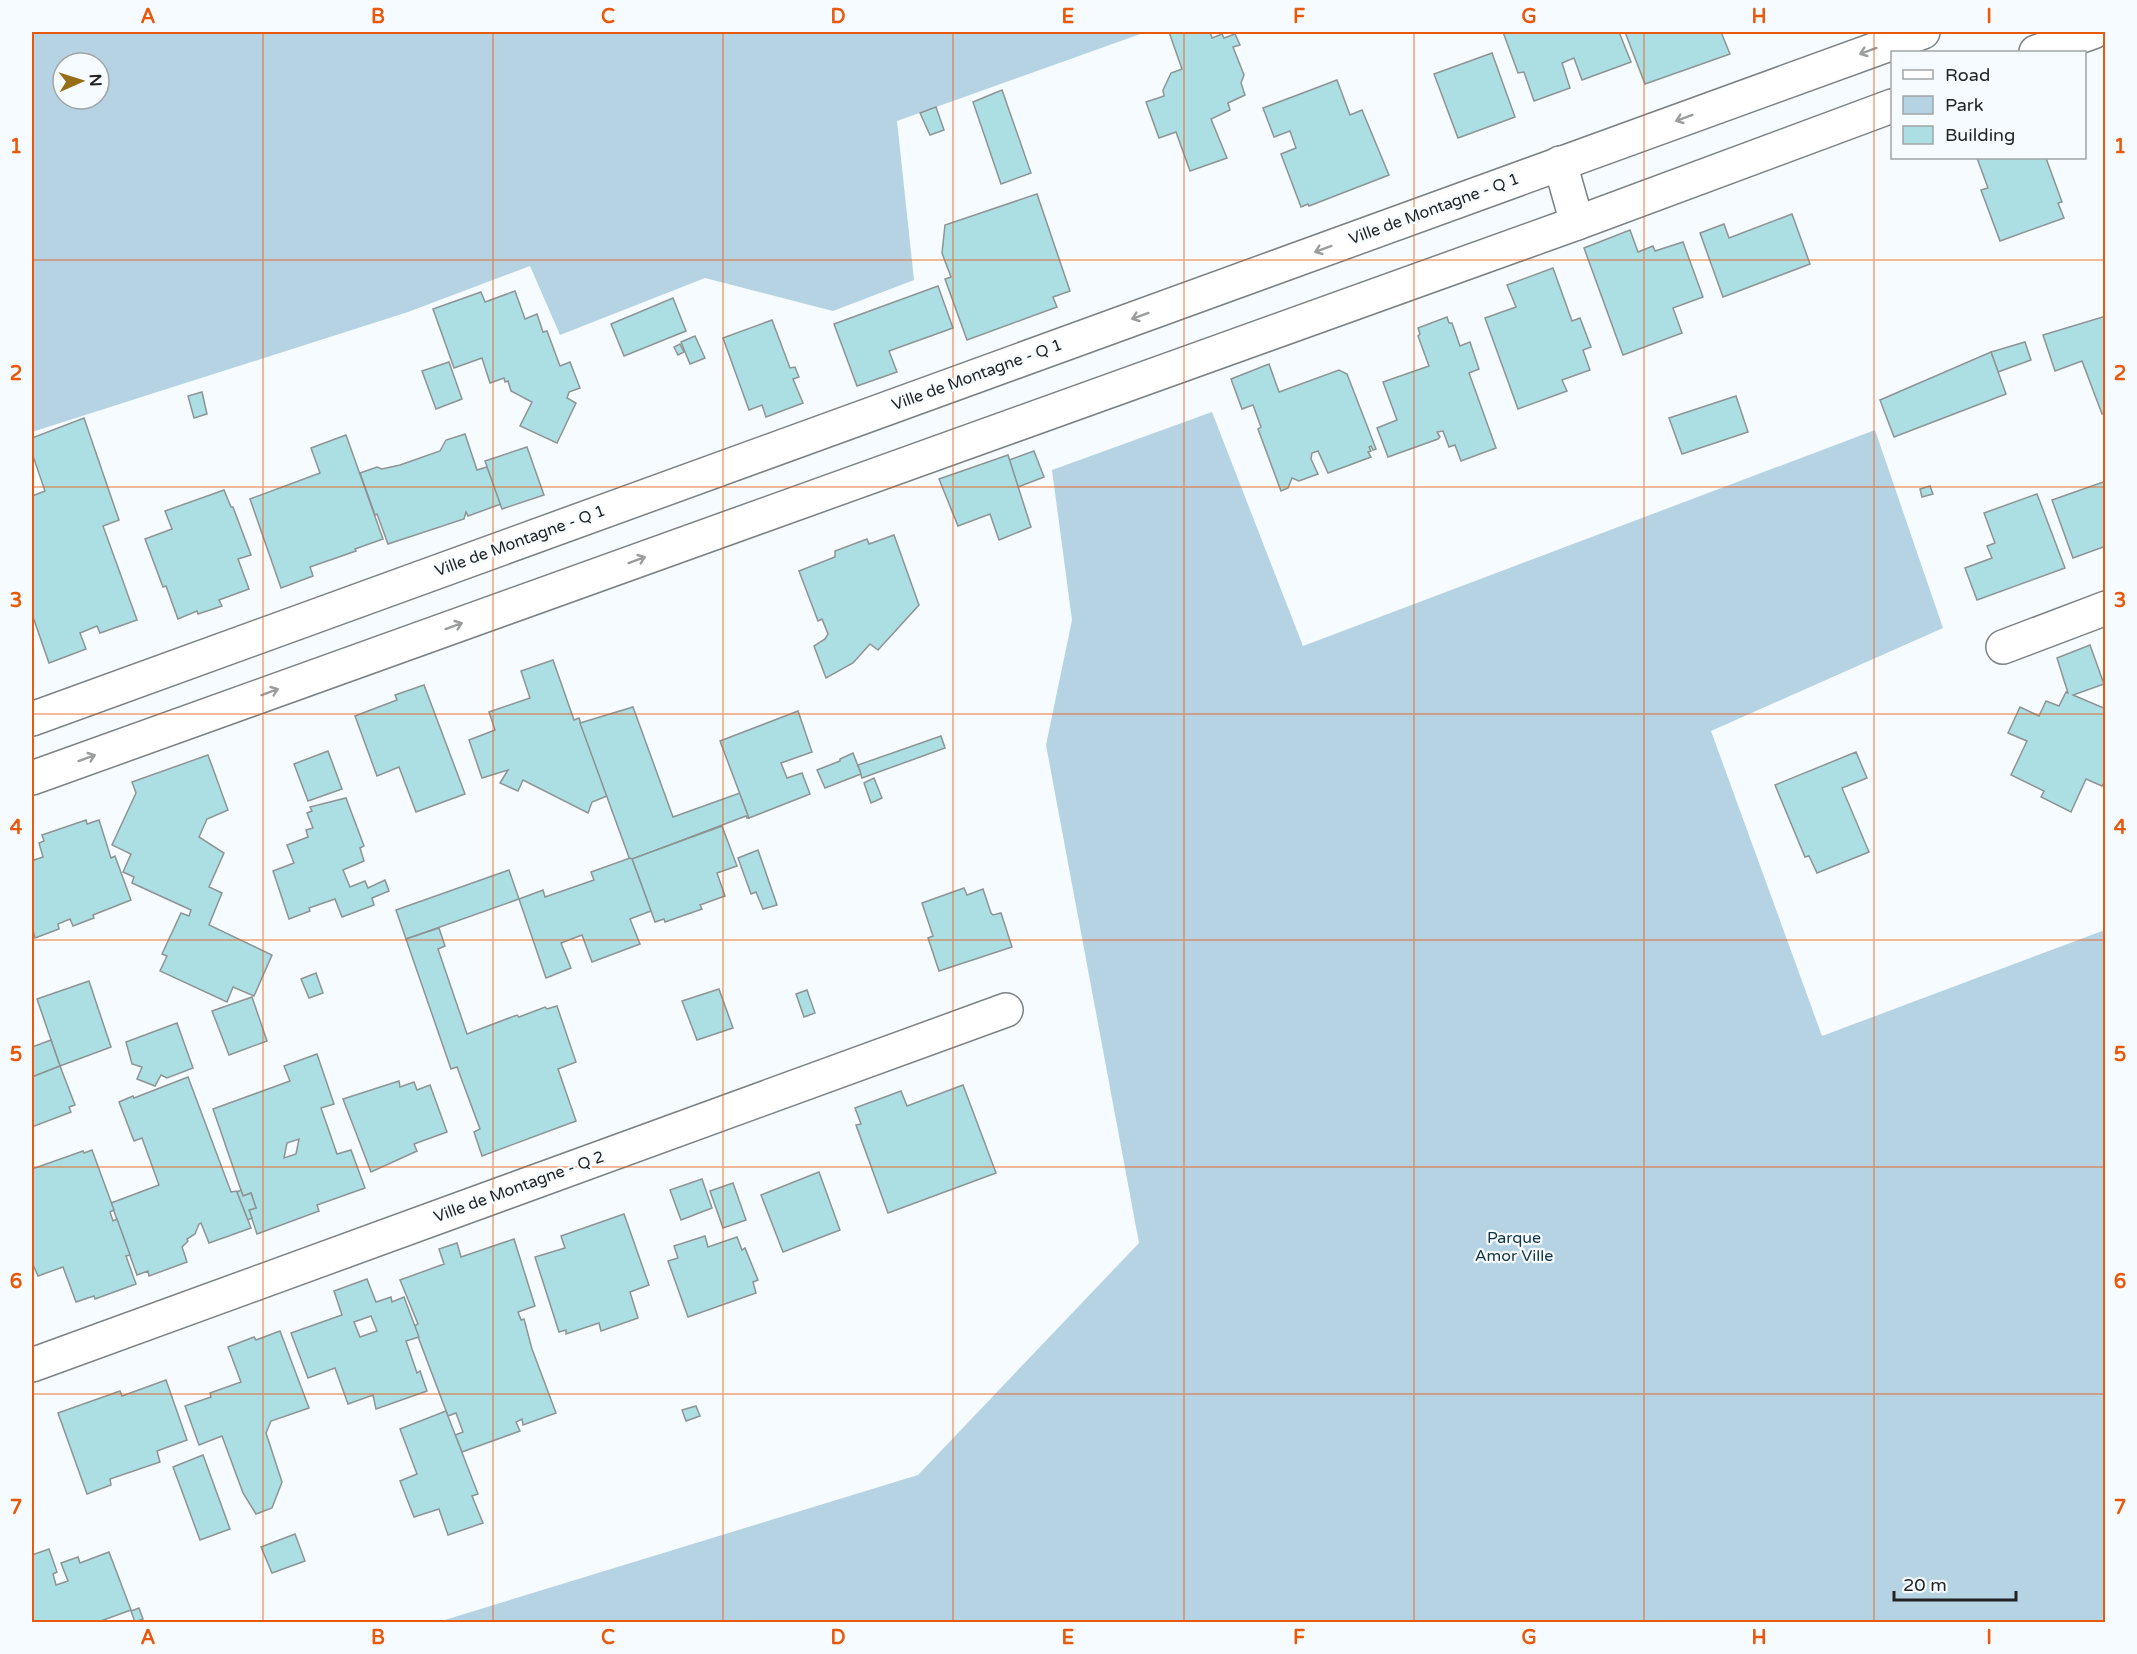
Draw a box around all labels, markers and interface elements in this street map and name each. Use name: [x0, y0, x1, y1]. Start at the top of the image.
text: A: [141, 5, 156, 29]
text: B: [371, 5, 385, 29]
text: C: [601, 5, 615, 29]
text: D: [830, 5, 846, 29]
text: E: [1062, 5, 1075, 29]
text: F: [1293, 5, 1305, 29]
text: G: [1521, 5, 1537, 29]
text: H: [1751, 5, 1767, 29]
text: I: [1986, 5, 1992, 29]
one-way arrow: [1859, 47, 1877, 58]
north arrow: [51, 51, 111, 111]
legend: [1891, 51, 2086, 159]
text: Road: [1945, 64, 1990, 86]
text: N: [85, 73, 105, 87]
text: Park: [1945, 94, 1984, 116]
one-way arrow: [1675, 113, 1694, 124]
text: Building: [1945, 124, 2015, 146]
text: 1: [10, 135, 22, 159]
text: 1: [2114, 135, 2126, 159]
street label: Ville de Montagne - Q 1: [1346, 169, 1522, 249]
one-way arrow: [1314, 244, 1333, 255]
one-way arrow: [1131, 311, 1150, 322]
street label: Ville de Montagne - Q 1: [889, 335, 1065, 415]
text: 2: [10, 362, 22, 386]
text: 2: [2114, 362, 2126, 386]
street label: Ville de Montagne - Q 1: [432, 501, 608, 581]
one-way arrow: [627, 554, 646, 565]
text: 3: [10, 589, 22, 613]
text: 3: [2114, 589, 2126, 613]
one-way arrow: [444, 620, 463, 631]
one-way arrow: [260, 685, 279, 696]
one-way arrow: [77, 751, 95, 762]
text: 4: [10, 816, 23, 840]
text: 4: [2114, 816, 2127, 840]
text: 5: [10, 1043, 22, 1067]
text: 5: [2114, 1043, 2126, 1067]
street label: Ville de Montagne - Q 2: [431, 1147, 607, 1227]
park label: Parque Amor Ville: [1475, 1228, 1553, 1266]
text: 6: [10, 1270, 22, 1294]
text: 6: [2114, 1270, 2126, 1294]
text: 7: [10, 1496, 22, 1520]
text: 7: [2114, 1496, 2126, 1520]
scale bar: [1894, 1564, 2016, 1602]
text: 20 m: [1903, 1574, 1947, 1596]
text: A: [141, 1626, 156, 1650]
text: B: [371, 1626, 385, 1650]
text: C: [601, 1626, 615, 1650]
text: D: [830, 1626, 846, 1650]
text: E: [1062, 1626, 1075, 1650]
text: F: [1293, 1626, 1305, 1650]
text: G: [1521, 1626, 1537, 1650]
text: H: [1751, 1626, 1767, 1650]
text: I: [1986, 1626, 1992, 1650]

